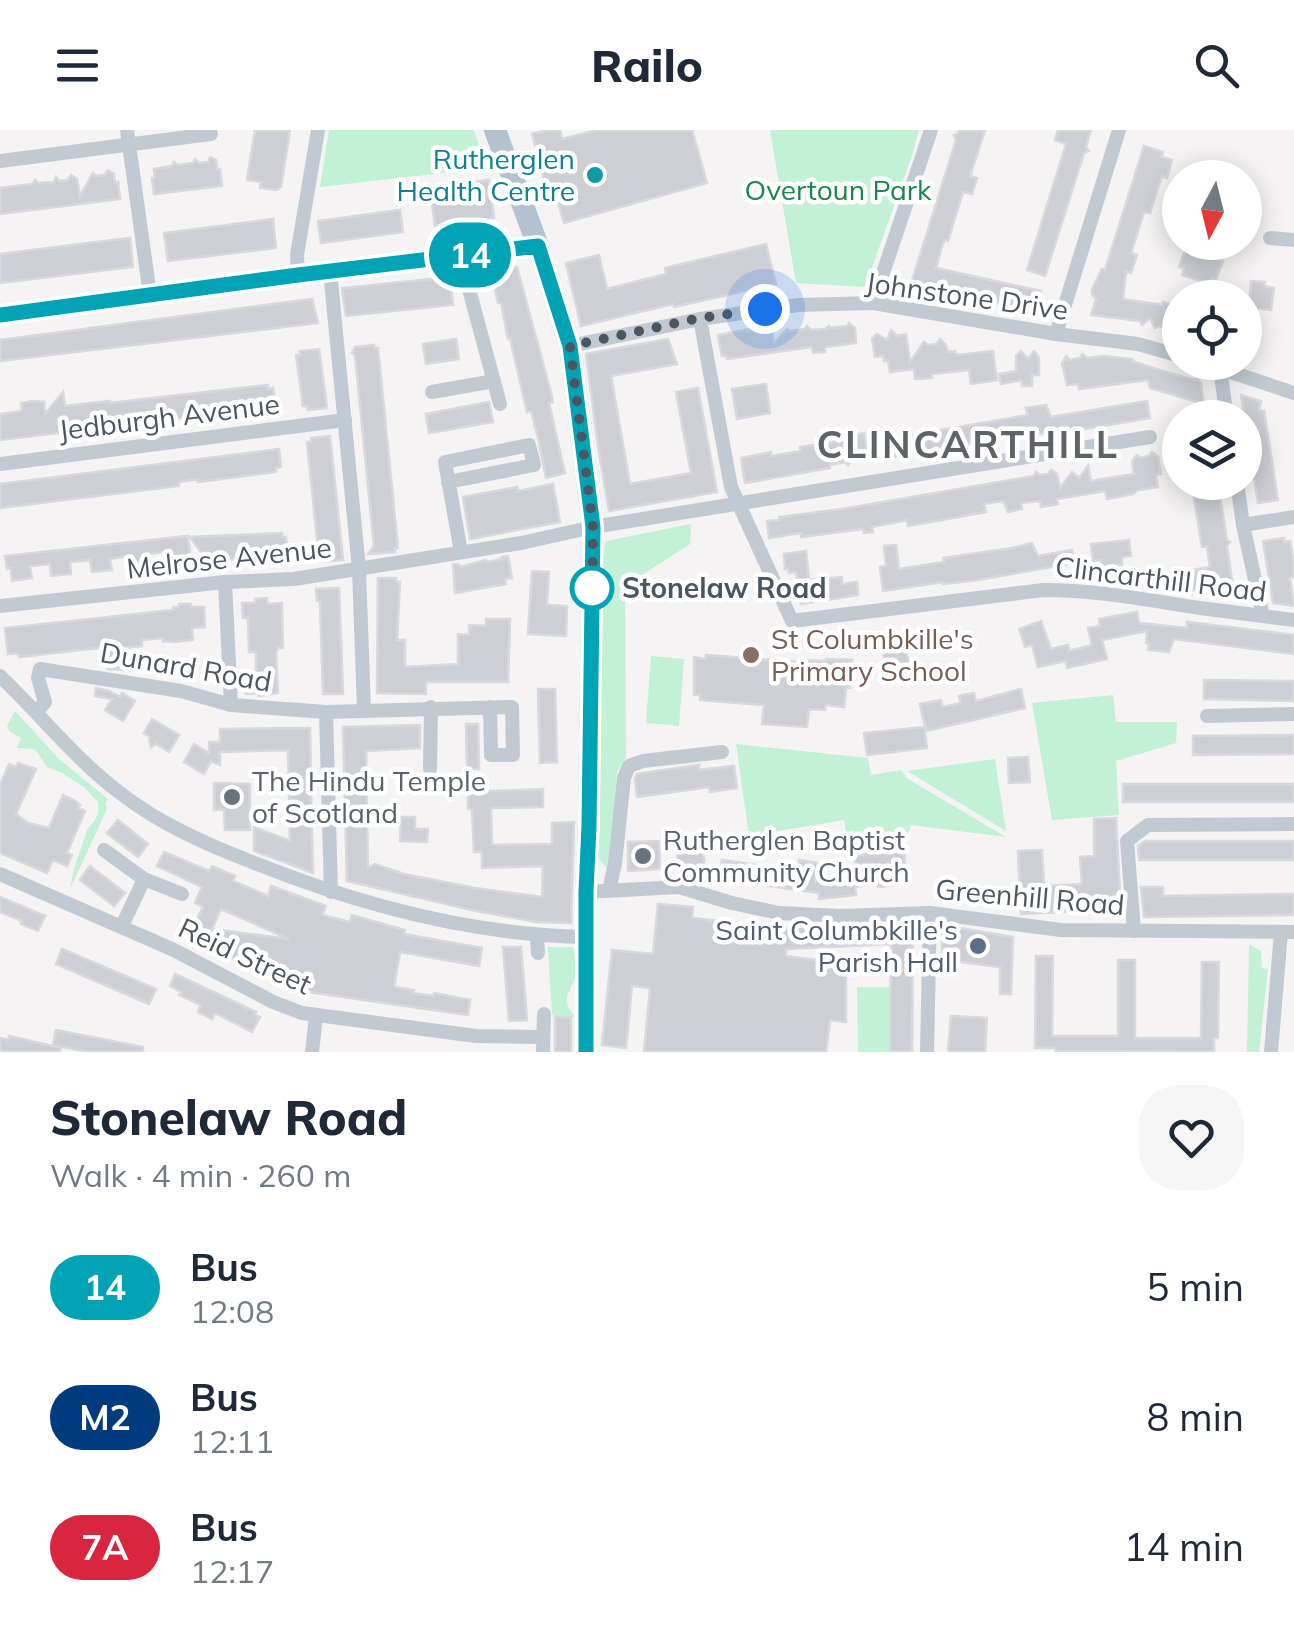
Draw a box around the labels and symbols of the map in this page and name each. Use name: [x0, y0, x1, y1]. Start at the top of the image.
place label: Rutherglen Health Centre: [397, 141, 575, 208]
north arrow: [1162, 160, 1262, 260]
marker: Rutherglen Health Centre: [584, 164, 606, 186]
park label: Overtoun Park: [745, 172, 932, 207]
line badge: 14: [425, 222, 515, 288]
street label: Johnstone Drive: [864, 264, 1071, 327]
your location: [740, 284, 790, 334]
street label: Jedburgh Avenue: [56, 386, 281, 447]
district label: CLINCARTHILL: [817, 420, 1119, 468]
street label: Melrose Avenue: [125, 529, 333, 586]
street label: Clincarthill Road: [1053, 548, 1269, 609]
marker: Stonelaw Road: [571, 567, 613, 609]
place label: Stonelaw Road: [622, 570, 827, 605]
place label: St Columbkille's Primary School: [771, 621, 974, 688]
street label: Dunard Road: [98, 634, 274, 699]
marker: St Columbkille's Primary School: [740, 644, 762, 666]
place label: The Hindu Temple of Scotland: [252, 763, 486, 830]
marker: The Hindu Temple of Scotland: [221, 786, 243, 808]
place label: Rutherglen Baptist Community Church: [663, 822, 910, 889]
marker: Rutherglen Baptist Community Church: [632, 845, 654, 867]
street label: Greenhill Road: [934, 871, 1126, 922]
street label: Reid Street: [173, 910, 317, 1002]
place label: Saint Columbkille's Parish Hall: [715, 912, 958, 979]
marker: Saint Columbkille's Parish Hall: [967, 935, 989, 957]

